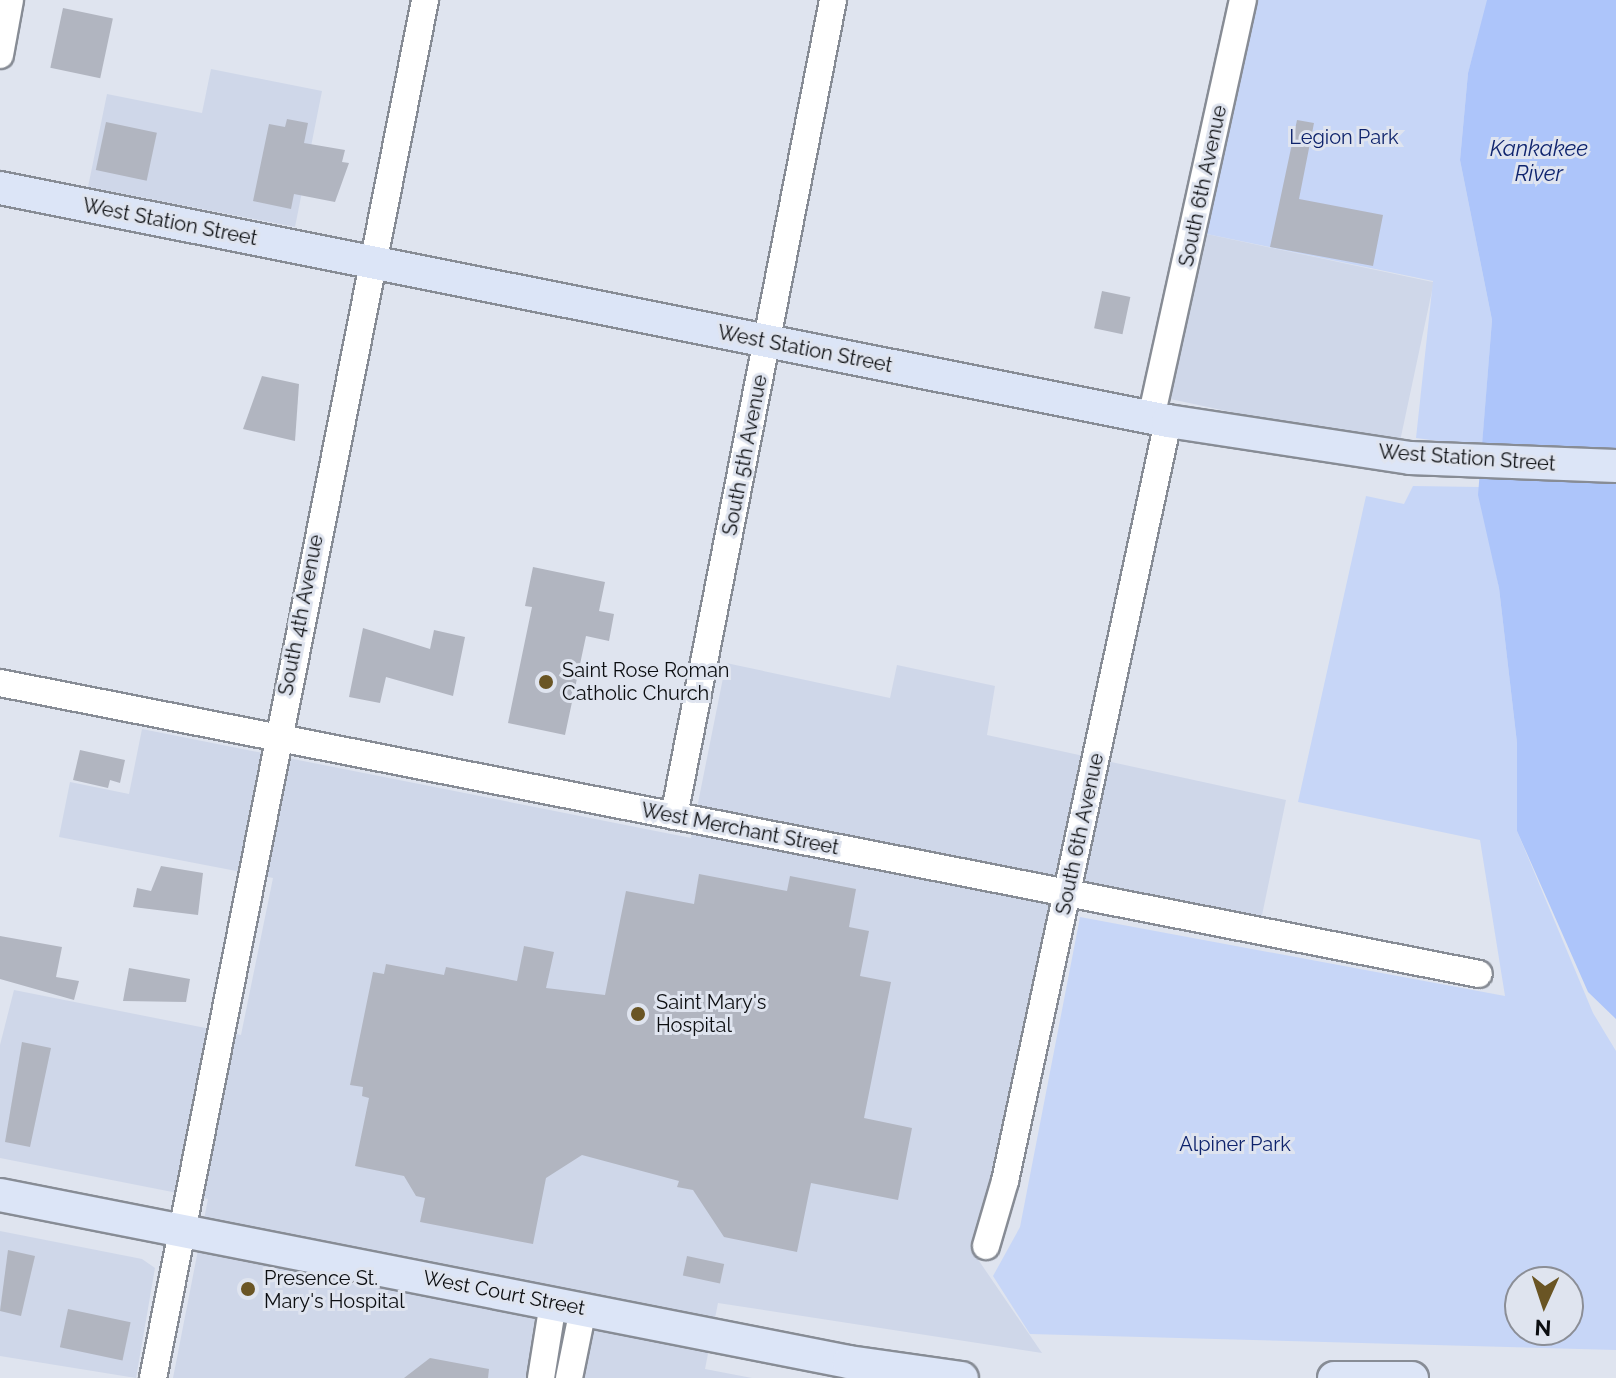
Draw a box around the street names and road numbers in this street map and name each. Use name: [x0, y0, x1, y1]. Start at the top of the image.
street label: South 6th Avenue: [1174, 103, 1232, 269]
street label: West Station Street: [81, 193, 259, 251]
street label: West Station Street: [716, 320, 894, 378]
street label: South 5th Avenue: [718, 372, 772, 538]
street label: West Station Street: [1378, 440, 1556, 476]
street label: South 4th Avenue: [274, 532, 328, 698]
street label: South 6th Avenue: [1051, 751, 1109, 917]
street label: West Merchant Street: [639, 798, 841, 860]
street label: West Court Street: [421, 1266, 587, 1320]

